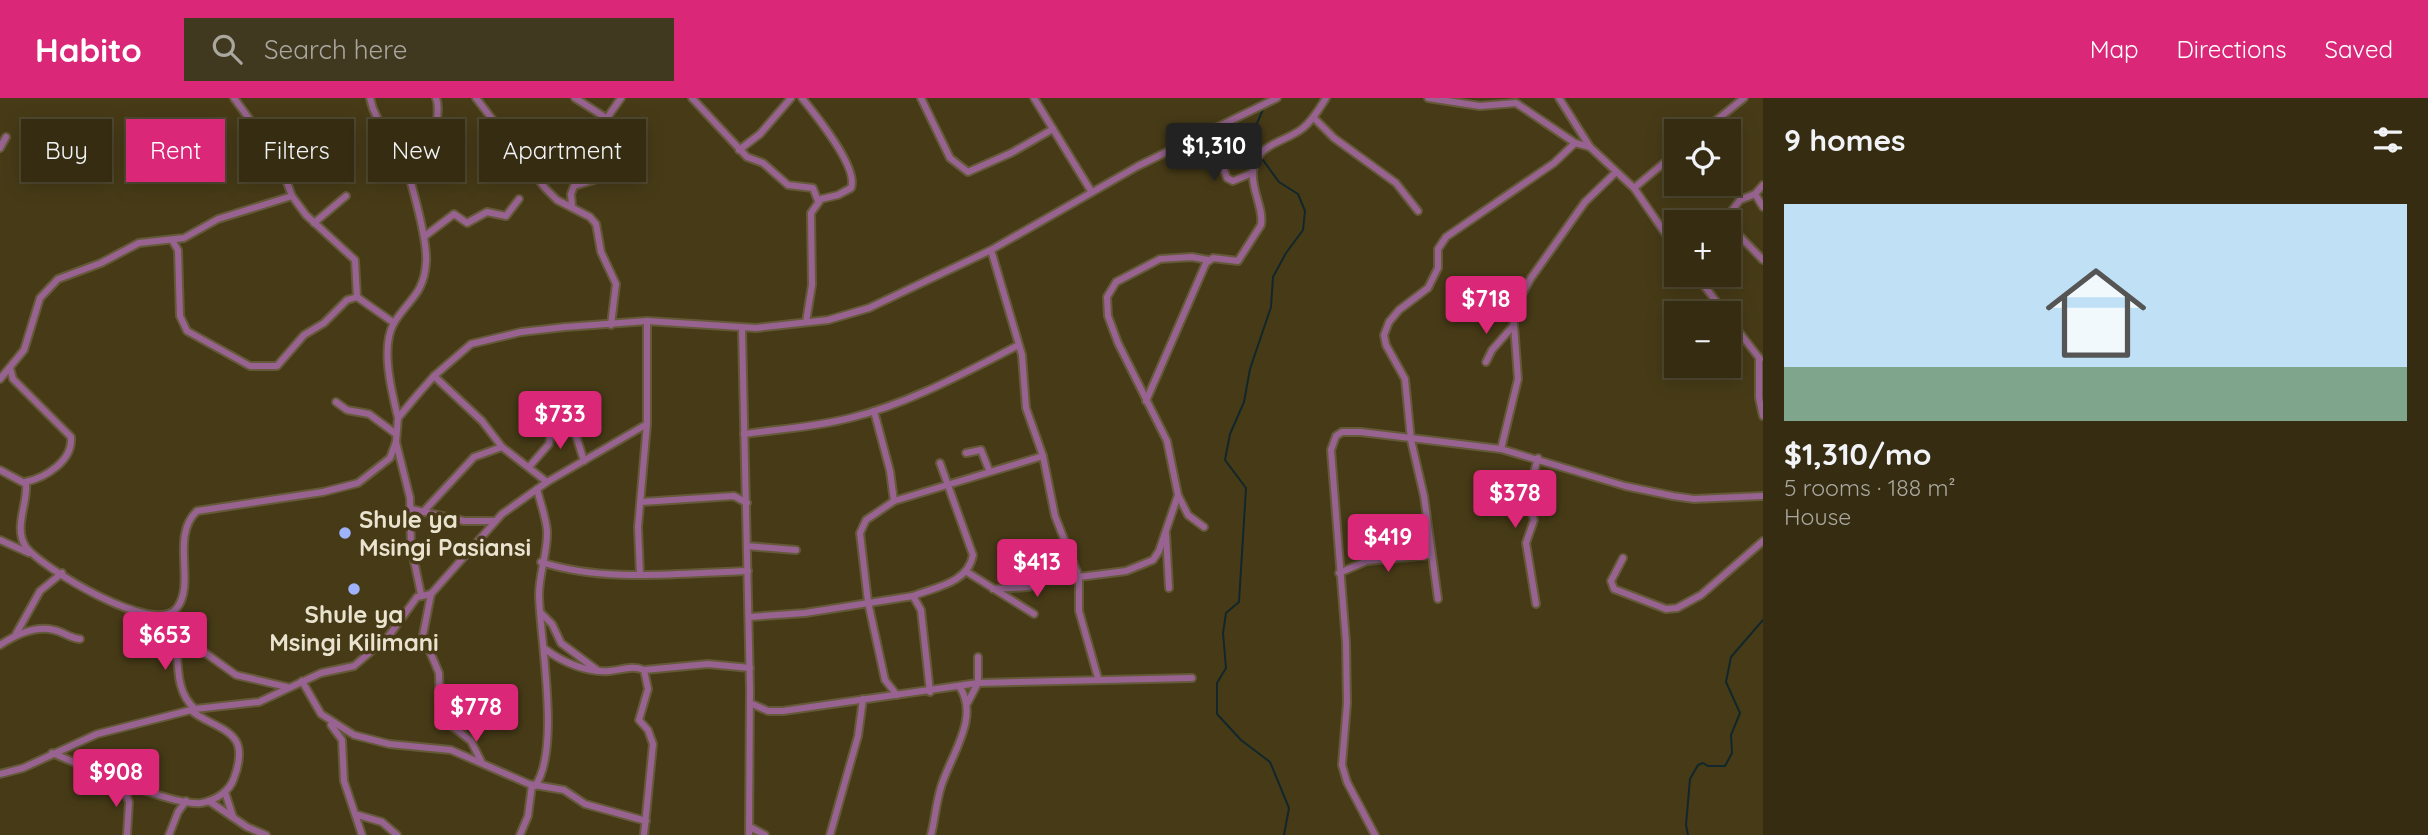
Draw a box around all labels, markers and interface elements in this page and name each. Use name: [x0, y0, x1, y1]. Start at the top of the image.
search box: [184, 18, 674, 81]
text: Habito: [35, 29, 142, 70]
icon: search: [208, 30, 246, 68]
text: Search here: [264, 33, 407, 66]
text: Map: [2090, 34, 2139, 64]
text: Directions: [2177, 34, 2287, 64]
text: Saved: [2325, 34, 2393, 64]
chip: Buy: [21, 119, 112, 182]
chip: Rent: [126, 119, 225, 182]
chip: Filters: [239, 119, 354, 182]
chip: New: [368, 119, 465, 182]
chip: Apartment: [479, 119, 646, 182]
map controls: [1664, 119, 1741, 378]
button: locate: [1664, 119, 1741, 196]
text: 9 homes: [1784, 121, 1906, 159]
icon: filters: [2369, 121, 2407, 159]
pin: $1,310: [1157, 123, 1271, 183]
text: $1,310: [1182, 131, 1246, 160]
button: +: [1664, 210, 1741, 287]
icon: home: [2033, 250, 2159, 376]
pin: $718: [1445, 276, 1527, 336]
text: $718: [1462, 284, 1510, 313]
button: −: [1664, 301, 1741, 378]
pin: $733: [519, 392, 601, 451]
text: $733: [534, 399, 586, 428]
text: $1,310/mo: [1784, 435, 1931, 473]
pin: $378: [1474, 470, 1556, 530]
text: 5 rooms · 188 m²: [1784, 473, 1956, 502]
text: $378: [1489, 478, 1541, 507]
text: House: [1784, 502, 1851, 531]
place label: Shule ya Msingi Pasiansi: [359, 504, 531, 562]
pin: $419: [1347, 514, 1429, 574]
text: $419: [1364, 522, 1412, 551]
marker: Shule ya Msingi Pasiansi: [337, 525, 353, 541]
pin: $413: [996, 540, 1078, 599]
text: $413: [1013, 547, 1061, 576]
marker: Shule ya Msingi Kilimani: [346, 581, 362, 597]
place label: Shule ya Msingi Kilimani: [269, 599, 439, 657]
pin: $653: [124, 612, 206, 672]
text: $653: [139, 620, 191, 649]
pin: $778: [435, 684, 517, 744]
text: $778: [450, 692, 502, 721]
pin: $908: [75, 750, 157, 809]
text: $908: [89, 757, 143, 786]

